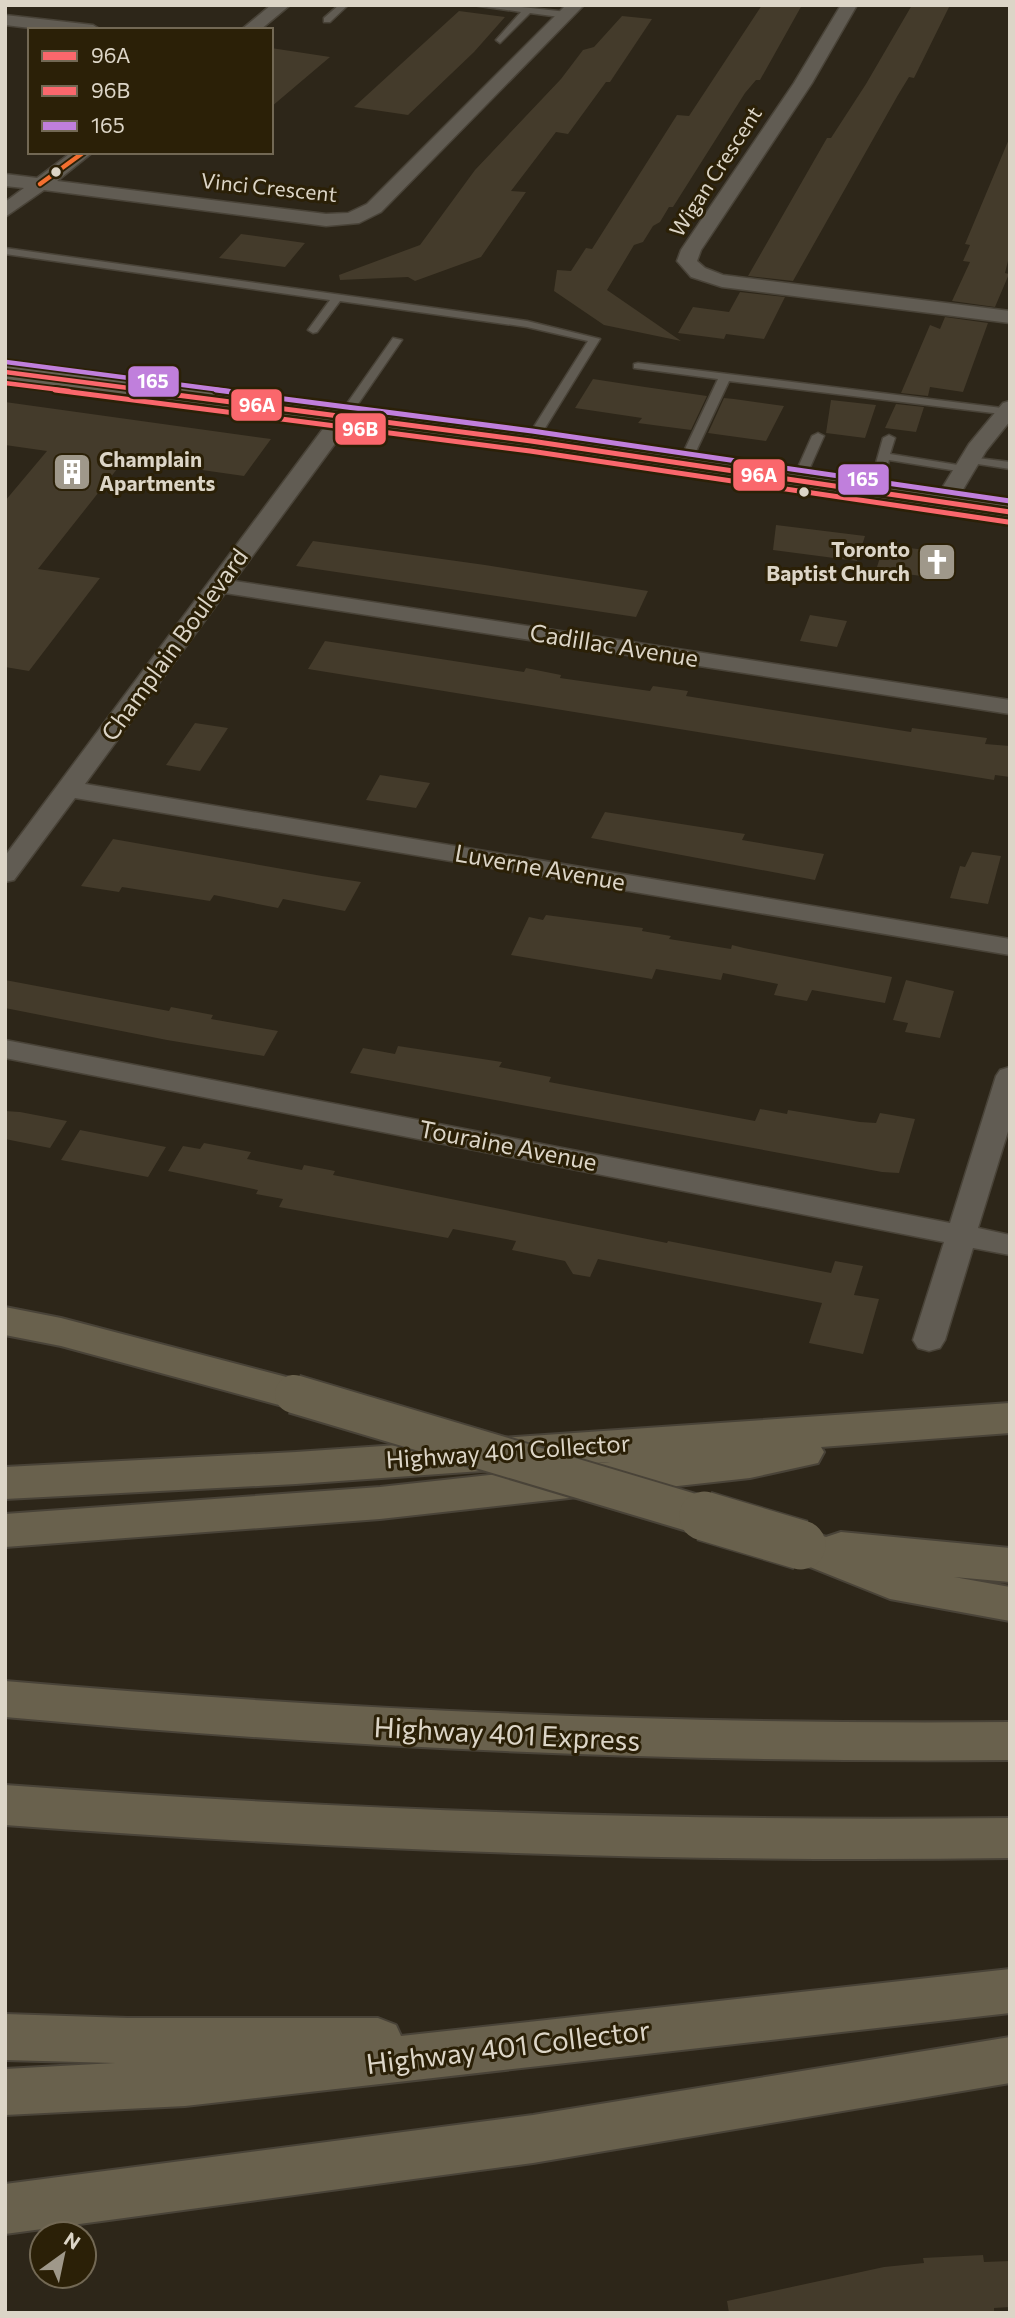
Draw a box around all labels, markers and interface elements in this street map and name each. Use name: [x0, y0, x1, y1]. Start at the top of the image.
legend: [28, 28, 273, 154]
text: 96A: [91, 42, 131, 67]
text: 96B: [91, 77, 130, 102]
street label: Wigan Crescent: [663, 101, 766, 241]
text: 165: [91, 112, 125, 137]
unlabelled marker: [49, 165, 63, 179]
street label: Vinci Crescent: [200, 167, 338, 206]
line badge: 165: [127, 365, 180, 398]
text: 165: [137, 369, 169, 392]
line badge: 96A: [230, 388, 283, 422]
text: 96A: [239, 393, 276, 416]
line badge: 96B: [334, 412, 387, 446]
text: 96B: [342, 417, 378, 440]
place label: Champlain Apartments: [99, 446, 216, 495]
building icon: Champlain Apartments: [51, 451, 93, 493]
line badge: 96A: [732, 458, 786, 492]
text: 96A: [741, 463, 778, 486]
line badge: 165: [837, 463, 890, 496]
text: 165: [847, 467, 879, 490]
unlabelled marker: [797, 485, 811, 499]
place label: Toronto Baptist Church: [766, 536, 910, 585]
church icon: Toronto Baptist Church: [916, 541, 958, 583]
street label: Champlain Boulevard: [94, 542, 253, 746]
street label: Cadillac Avenue: [528, 617, 701, 672]
street label: Luverne Avenue: [453, 837, 628, 896]
street label: Touraine Avenue: [417, 1113, 600, 1176]
street label: Highway 401 Collector: [385, 1427, 631, 1474]
street label: Highway 401 Express: [373, 1709, 641, 1757]
street label: Highway 401 Collector: [364, 2012, 652, 2080]
north arrow: [28, 2220, 98, 2290]
text: N: [60, 2227, 85, 2254]

